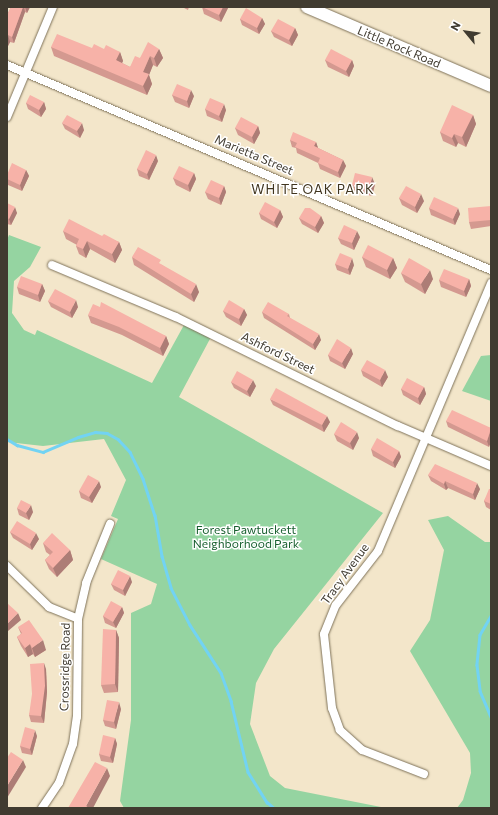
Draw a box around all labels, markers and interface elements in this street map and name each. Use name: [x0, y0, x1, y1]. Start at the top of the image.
north arrow: [446, 12, 486, 52]
text: N: [447, 19, 463, 33]
street label: Little Rock Road: [355, 23, 443, 71]
street label: Marietta Street: [212, 132, 296, 178]
district label: WHITE OAK PARK: [251, 181, 375, 197]
street label: Ashford Street: [239, 329, 317, 377]
park label: Forest Pawtuckett Neighborhood Park: [193, 523, 299, 551]
street label: Tracy Avenue: [318, 541, 372, 607]
street label: Crossridge Road: [57, 623, 73, 711]

